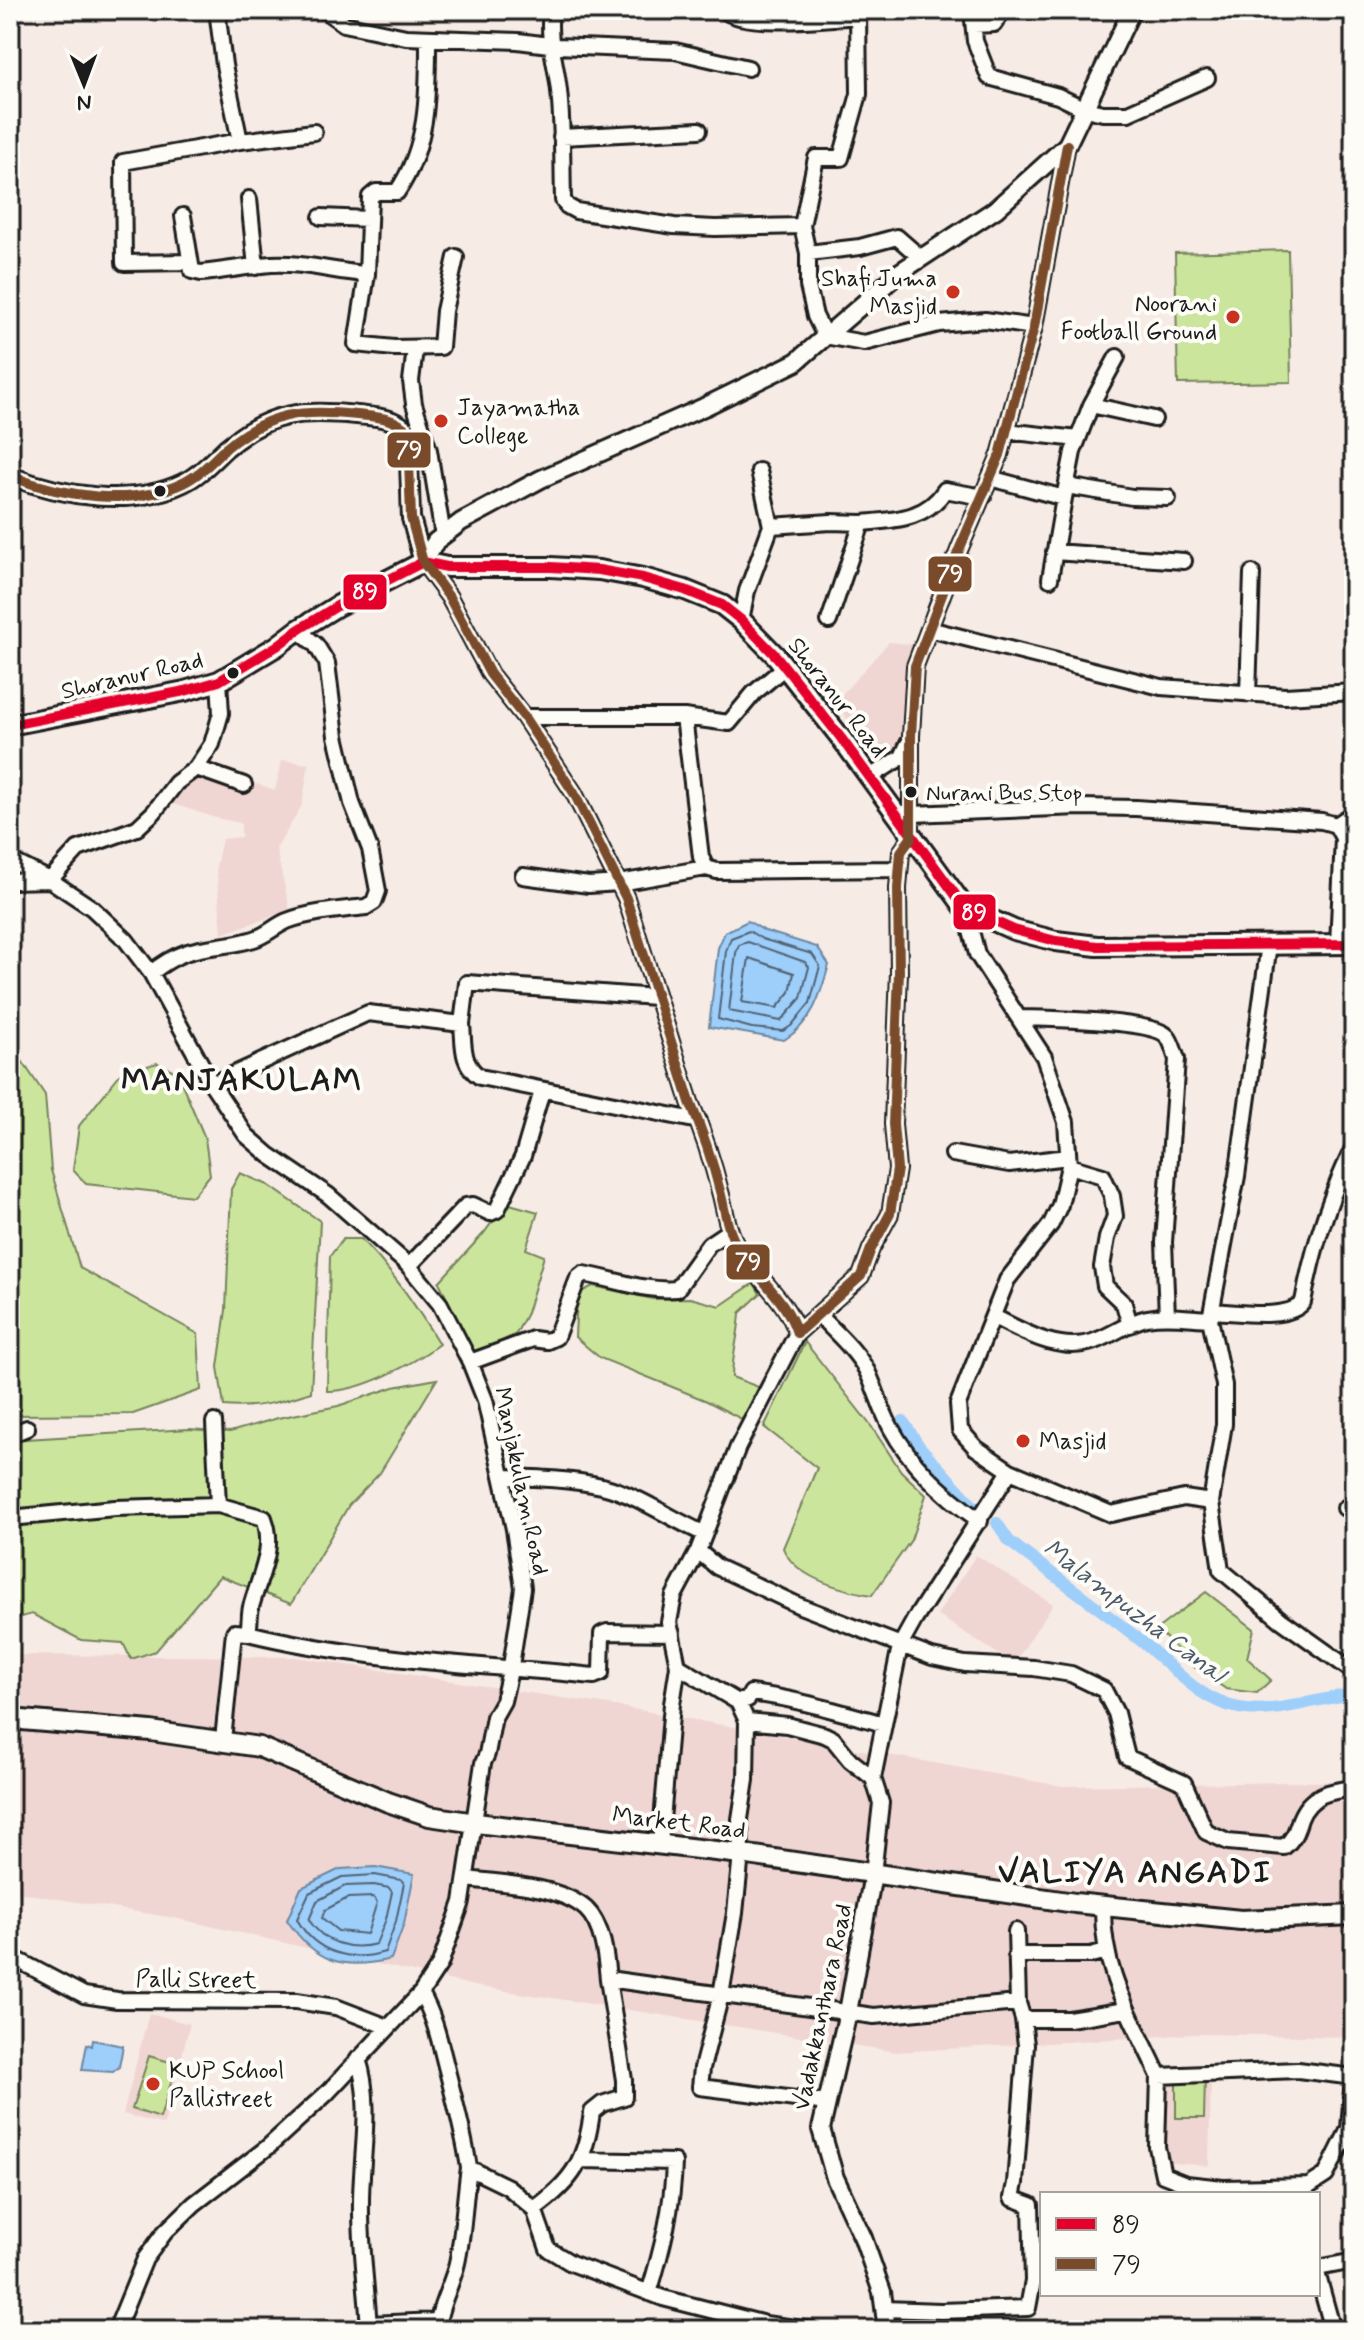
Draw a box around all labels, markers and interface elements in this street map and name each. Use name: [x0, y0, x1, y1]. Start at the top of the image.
north arrow: [44, 44, 124, 124]
text: N: [77, 88, 92, 116]
place label: Shafi Juma Masjid: [821, 264, 937, 323]
marker: Shafi Juma Masjid: [944, 283, 962, 301]
place label: Noorani Football Ground: [1061, 289, 1217, 348]
marker: Noorani Football Ground: [1224, 308, 1242, 326]
place label: Jayamatha College: [457, 393, 580, 452]
marker: Jayamatha College: [432, 412, 450, 430]
line badge: 79: [386, 431, 432, 469]
text: 79: [396, 437, 422, 465]
unlabelled marker: [152, 483, 168, 499]
line badge: 79: [927, 555, 973, 593]
text: 79: [937, 561, 963, 589]
line badge: 89: [342, 573, 388, 611]
text: 89: [352, 579, 378, 607]
street label: Shoranur Road: [780, 631, 894, 765]
street label: Shoranur Road: [58, 645, 206, 708]
unlabelled marker: [225, 665, 241, 681]
place label: Nurani Bus Stop: [926, 780, 1082, 808]
marker: Nurani Bus Stop: [903, 784, 919, 800]
line badge: 89: [952, 893, 997, 931]
text: 89: [961, 900, 987, 928]
district label: MANJAKULAM: [121, 1060, 363, 1102]
line badge: 79: [725, 1243, 771, 1281]
text: 79: [735, 1249, 761, 1277]
street label: Manjakulam Road: [485, 1384, 556, 1578]
place label: Masjid: [1039, 1427, 1106, 1458]
marker: Masjid: [1014, 1432, 1032, 1450]
water label: Malampuzha Canal: [1036, 1532, 1235, 1694]
street label: Market Road: [610, 1800, 747, 1847]
district label: VALIYA ANGADI: [998, 1852, 1272, 1894]
street label: Vadakkanthara Road: [786, 1901, 860, 2113]
street label: Palli Street: [135, 1964, 257, 1997]
place label: KUP School Pallistreet: [169, 2056, 284, 2115]
marker: KUP School Pallistreet: [144, 2075, 162, 2093]
legend: [1040, 2192, 1320, 2296]
text: 89: [1112, 2210, 1140, 2241]
text: 79: [1112, 2250, 1141, 2281]

